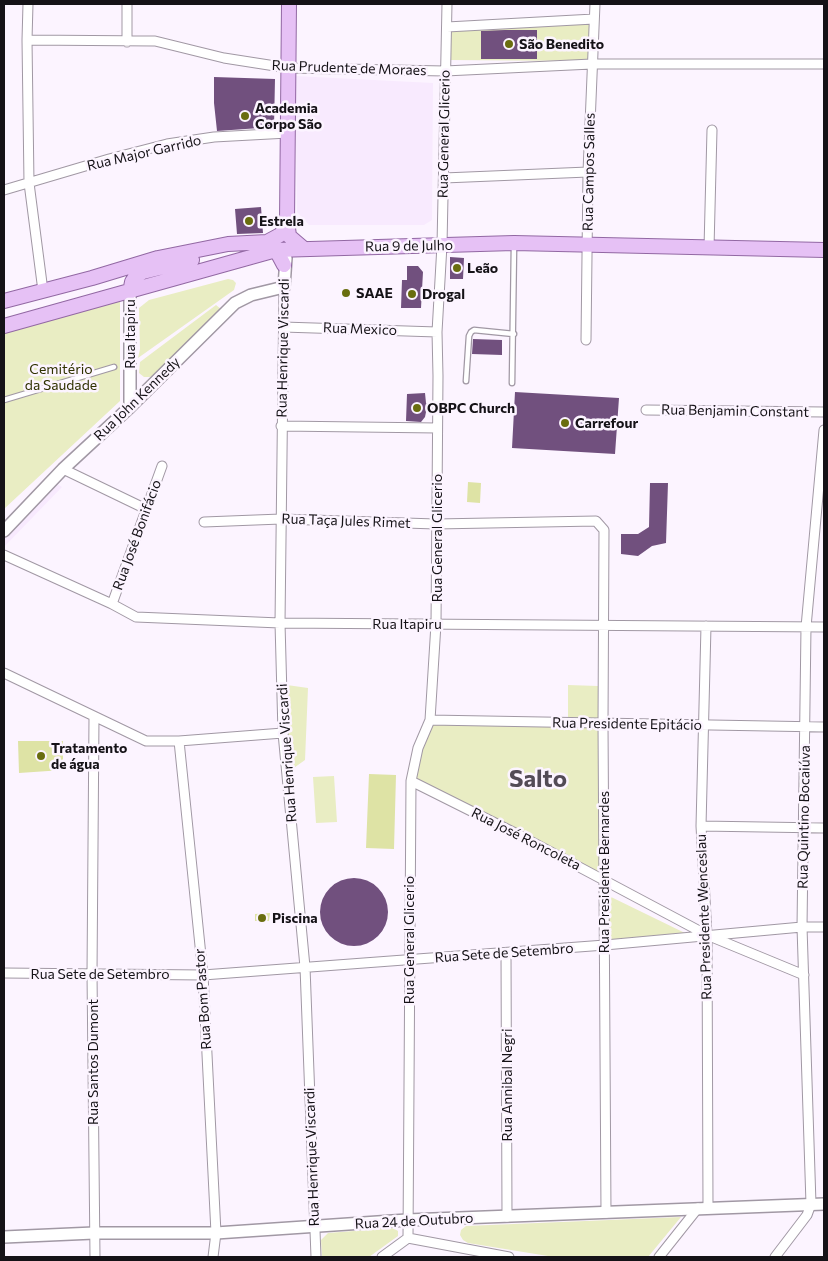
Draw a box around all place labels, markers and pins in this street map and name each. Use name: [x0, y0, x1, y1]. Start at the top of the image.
place label: São Benedito: [519, 36, 604, 52]
marker: São Benedito: [503, 38, 515, 50]
place label: Academia Corpo São: [255, 100, 322, 132]
marker: Academia Corpo São: [239, 110, 251, 122]
place label: Estrela: [259, 213, 304, 229]
marker: Estrela: [243, 215, 255, 227]
place label: Leão: [467, 260, 498, 276]
marker: Leão: [451, 262, 463, 274]
place label: SAAE: [356, 285, 393, 301]
place label: Drogal: [422, 286, 465, 302]
marker: SAAE: [340, 287, 352, 299]
marker: Drogal: [406, 288, 418, 300]
place label: OBPC Church: [427, 400, 515, 416]
marker: OBPC Church: [411, 402, 423, 414]
place label: Carrefour: [575, 415, 638, 431]
marker: Carrefour: [559, 417, 571, 429]
place label: Tratamento de água: [51, 740, 127, 772]
marker: Tratamento de água: [35, 750, 47, 762]
place label: Piscina: [272, 910, 318, 926]
marker: Piscina: [256, 912, 268, 924]

